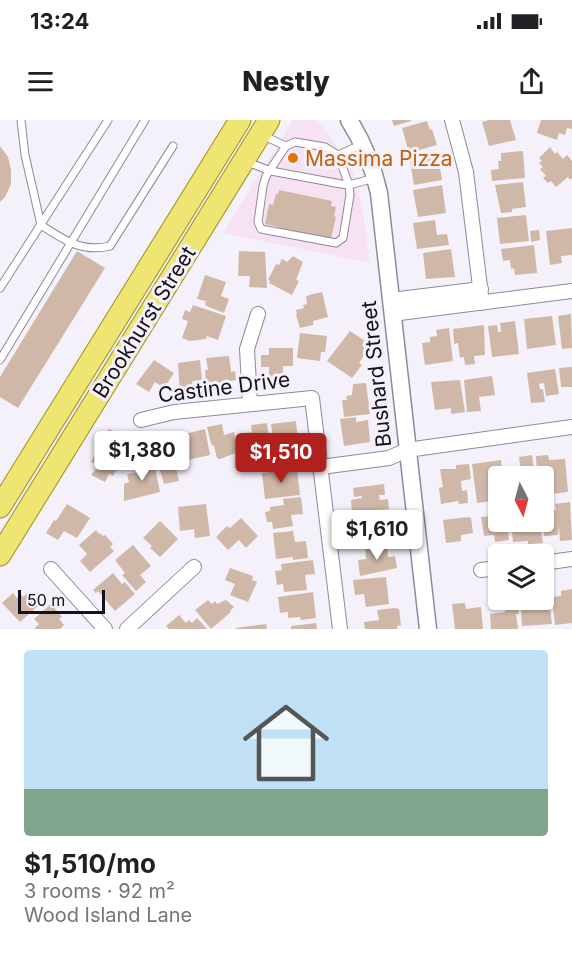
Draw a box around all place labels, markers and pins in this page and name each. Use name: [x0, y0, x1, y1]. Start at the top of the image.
place label: Massima Pizza: [305, 146, 453, 171]
marker: Massima Pizza: [286, 151, 300, 165]
pin: $1,380: [93, 431, 191, 482]
pin: $1,510: [232, 433, 330, 484]
pin: $1,610: [328, 510, 426, 561]

